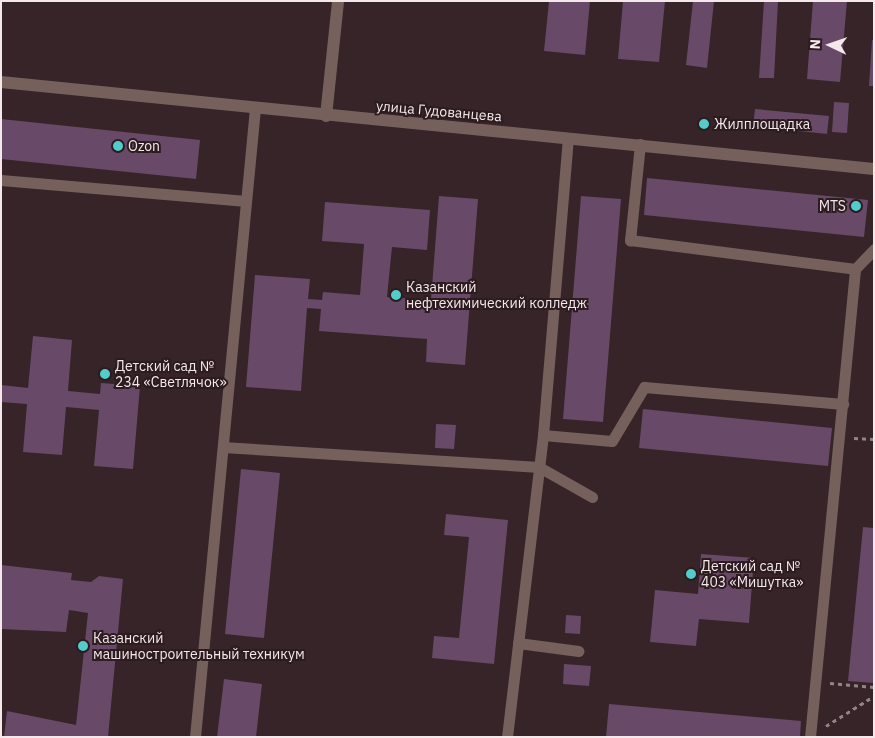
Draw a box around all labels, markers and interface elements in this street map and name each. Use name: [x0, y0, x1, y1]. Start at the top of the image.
north arrow: [805, 20, 855, 70]
text: N: [806, 39, 824, 50]
street label: улица Гудованцева: [375, 97, 503, 125]
place label: Жилплощадка: [714, 116, 810, 132]
marker: Жилплощадка: [698, 118, 710, 130]
place label: Ozon: [128, 138, 160, 154]
marker: Ozon: [112, 140, 124, 152]
place label: MTS: [819, 198, 846, 214]
marker: MTS: [850, 200, 862, 212]
place label: Казанский нефтехимический колледж: [406, 279, 587, 312]
marker: Казанский нефтехимический колледж: [390, 289, 402, 301]
place label: Детский сад № 234 «Светлячок»: [115, 358, 227, 391]
marker: Детский сад № 234 «Светлячок»: [99, 368, 111, 380]
place label: Детский сад № 403 «Мишутка»: [701, 558, 803, 590]
marker: Детский сад № 403 «Мишутка»: [685, 568, 697, 580]
place label: Казанский машиностроительный техникум: [93, 630, 305, 662]
marker: Казанский машиностроительный техникум: [77, 640, 89, 652]

